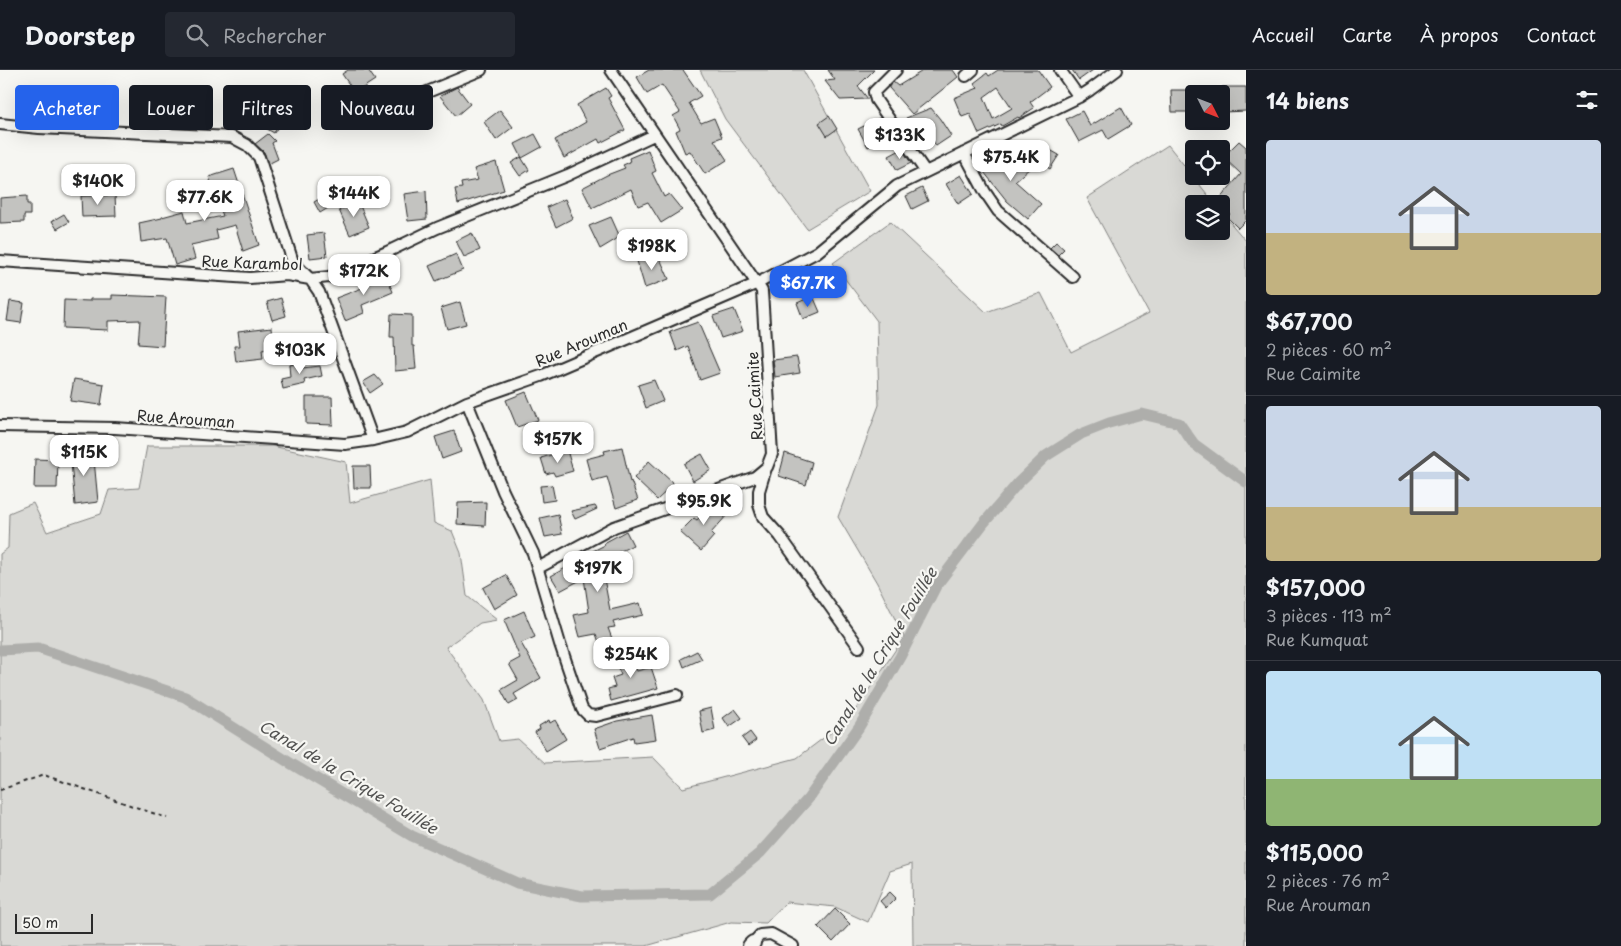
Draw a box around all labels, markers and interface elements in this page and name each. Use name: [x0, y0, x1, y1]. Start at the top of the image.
search box: [165, 12, 515, 57]
text: Doorstep: [25, 17, 135, 53]
icon: search: [183, 21, 211, 49]
text: Rechercher: [223, 21, 326, 49]
text: Accueil: [1252, 21, 1314, 48]
text: Carte: [1342, 21, 1392, 48]
text: À propos: [1420, 21, 1498, 48]
text: Contact: [1526, 21, 1596, 48]
text: 14 biens: [1266, 84, 1349, 116]
chip: Acheter: [15, 85, 119, 130]
chip: Louer: [129, 85, 213, 130]
chip: Filtres: [223, 85, 311, 130]
chip: Nouveau: [321, 85, 433, 130]
north arrow: [1185, 85, 1230, 130]
map controls: [1185, 85, 1230, 240]
icon: filters: [1573, 86, 1601, 114]
pin: $133K: [865, 118, 935, 160]
text: $133K: [875, 122, 925, 146]
pin: $75.4K: [970, 140, 1052, 182]
button: locate: [1185, 140, 1230, 185]
text: $75.4K: [983, 144, 1039, 168]
pin: $140K: [63, 164, 133, 206]
text: $140K: [72, 168, 124, 192]
icon: home: [1389, 173, 1479, 263]
pin: $144K: [319, 176, 389, 218]
pin: $77.6K: [164, 180, 246, 222]
text: $144K: [328, 180, 380, 204]
text: $77.6K: [177, 184, 233, 208]
button: layers: [1185, 195, 1230, 240]
pin: $198K: [617, 228, 687, 271]
text: $198K: [628, 233, 676, 257]
street label: Rue Karambol: [201, 249, 303, 275]
pin: $172K: [329, 254, 399, 296]
text: $172K: [339, 258, 389, 282]
pin: $67.7K: [767, 266, 849, 308]
text: $67.7K: [781, 270, 835, 294]
text: $67,700: [1266, 305, 1353, 337]
street label: Rue Arouman: [531, 312, 631, 372]
pin: $103K: [265, 332, 335, 375]
text: $103K: [275, 337, 325, 361]
text: 2 pièces · 60 m²: [1266, 337, 1392, 361]
street label: Rue Caimite: [740, 351, 768, 441]
text: Rue Caimite: [1266, 361, 1361, 385]
street label: Rue Arouman: [136, 403, 236, 433]
pin: $157K: [523, 422, 593, 464]
text: $157K: [534, 426, 582, 450]
pin: $115K: [49, 434, 119, 477]
icon: home: [1389, 438, 1479, 528]
text: $115K: [61, 439, 107, 463]
pin: $95.9K: [663, 484, 745, 526]
text: $95.9K: [677, 488, 731, 512]
pin: $197K: [563, 550, 633, 593]
text: $197K: [574, 555, 622, 579]
water label: Canal de la Crique Fouillée: [816, 561, 943, 750]
text: $157,000: [1266, 571, 1365, 603]
text: 3 pièces · 113 m²: [1266, 603, 1392, 627]
text: Rue Kumquat: [1266, 627, 1368, 651]
pin: $254K: [596, 636, 666, 679]
text: $254K: [604, 641, 658, 665]
icon: home: [1389, 703, 1479, 793]
water label: Canal de la Crique Fouillée: [255, 713, 444, 840]
text: $115,000: [1266, 836, 1363, 868]
text: 2 pièces · 76 m²: [1266, 868, 1390, 892]
text: Rue Arouman: [1266, 892, 1371, 916]
scale bar: [15, 911, 92, 934]
text: 50 m: [22, 912, 58, 933]

